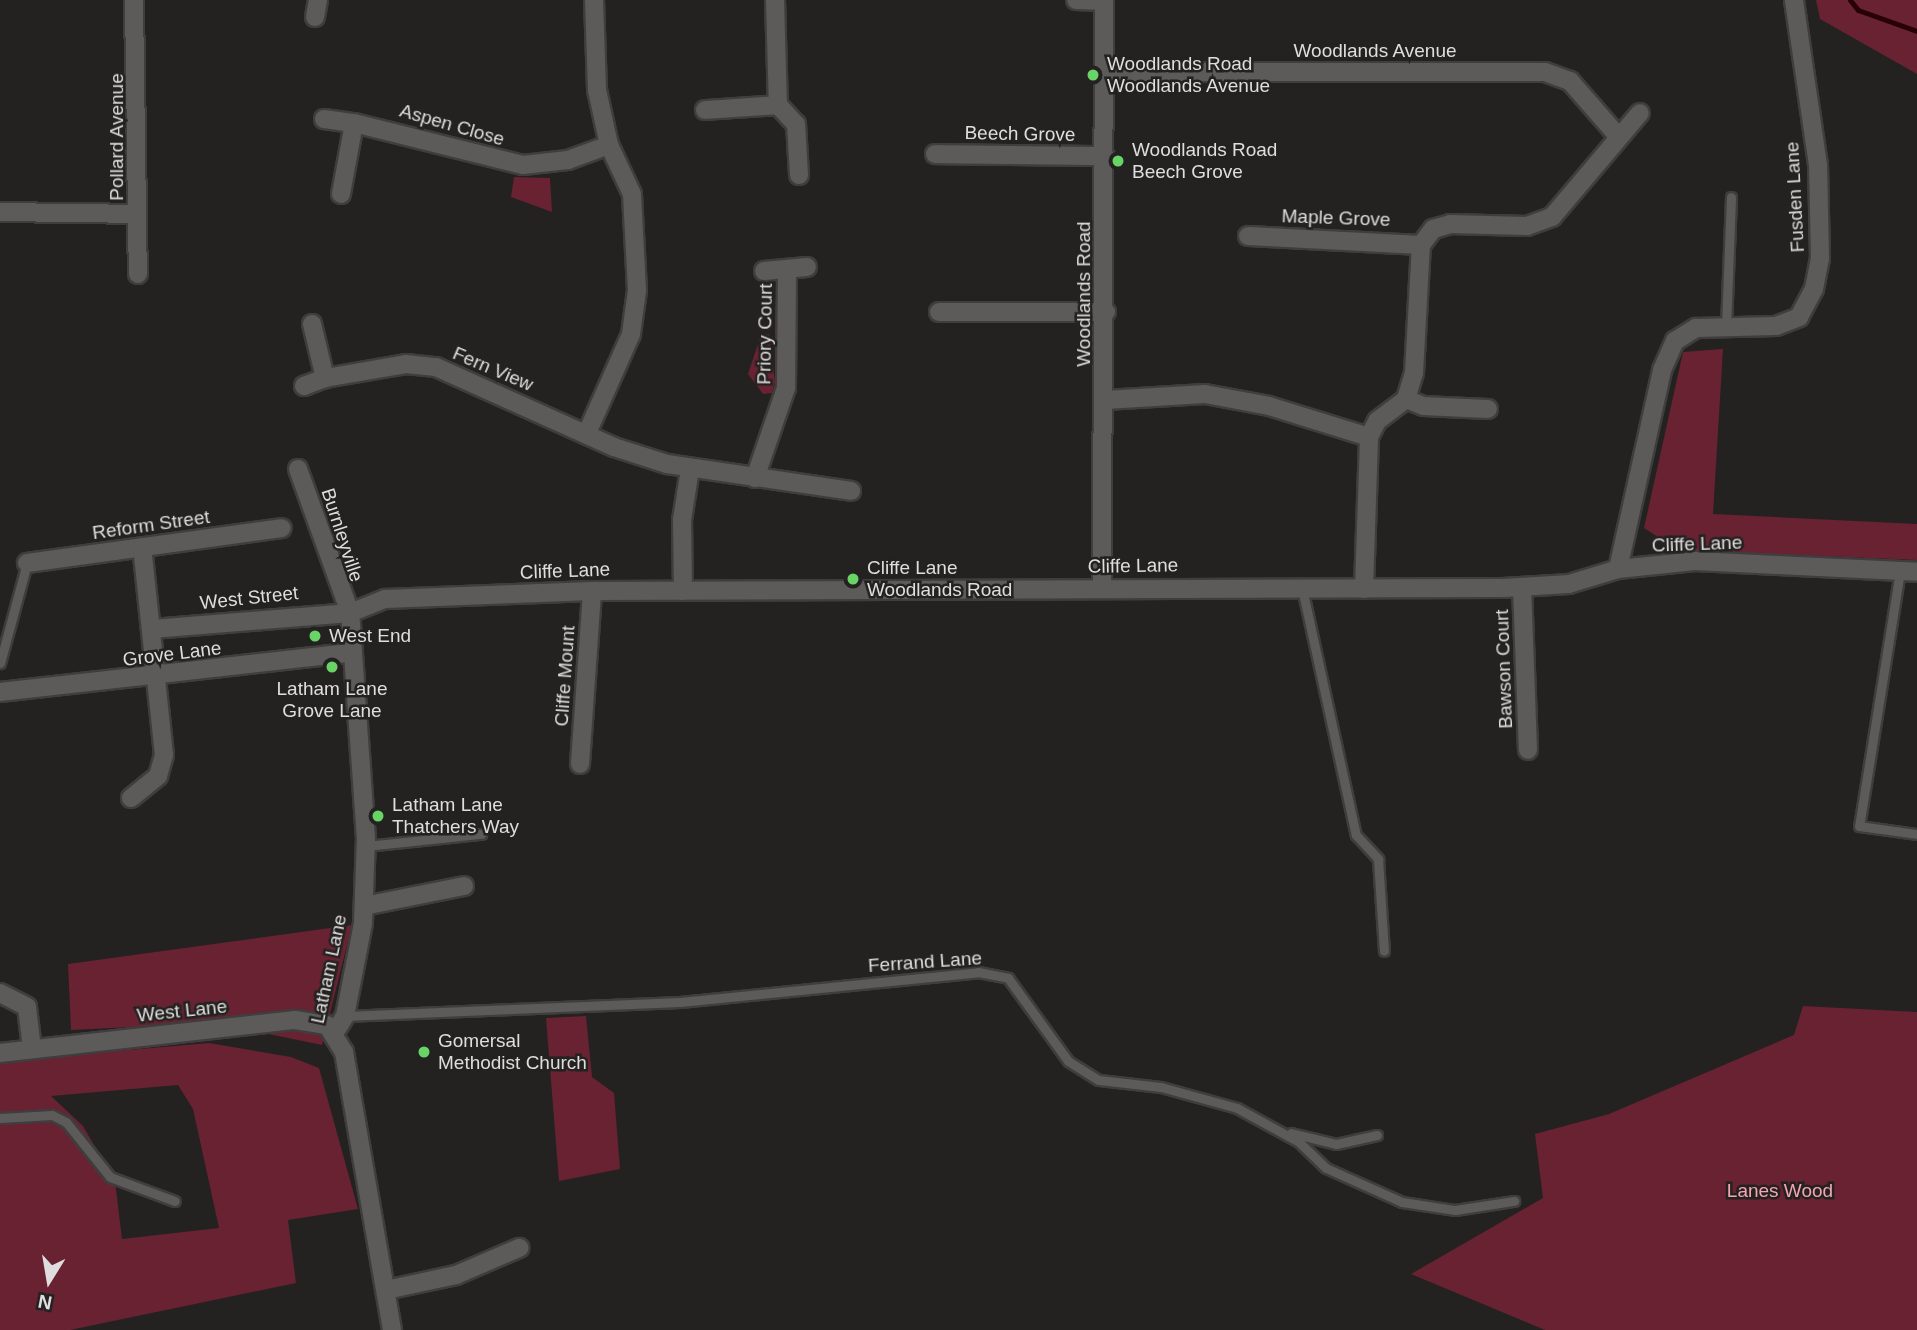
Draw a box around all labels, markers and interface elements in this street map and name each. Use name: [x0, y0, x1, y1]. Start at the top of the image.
street label: Woodlands Avenue: [1293, 40, 1457, 62]
place label: Woodlands Road Woodlands Avenue: [1107, 53, 1271, 97]
marker: Woodlands Road Woodlands Avenue: [1085, 67, 1101, 83]
street label: Pollard Avenue: [106, 73, 128, 201]
street label: Aspen Close: [397, 99, 507, 151]
street label: Beech Grove: [964, 122, 1076, 146]
place label: Woodlands Road Beech Grove: [1132, 139, 1277, 183]
street label: Fusden Lane: [1781, 141, 1809, 253]
marker: Woodlands Road Beech Grove: [1110, 153, 1126, 169]
street label: Maple Grove: [1281, 205, 1391, 231]
street label: Woodlands Road: [1073, 221, 1095, 367]
street label: Priory Court: [753, 283, 777, 385]
street label: Fern View: [449, 342, 537, 396]
street label: Burnleyville: [316, 485, 368, 585]
street label: Reform Street: [91, 505, 211, 545]
street label: Cliffe Lane: [1651, 531, 1743, 557]
street label: Cliffe Lane: [1088, 554, 1178, 578]
place label: Cliffe Lane Woodlands Road: [867, 557, 1012, 601]
street label: Cliffe Lane: [519, 558, 611, 584]
marker: Cliffe Lane Woodlands Road: [845, 571, 861, 587]
street label: West Street: [199, 581, 299, 615]
street label: Bawson Court: [1491, 609, 1517, 729]
place label: West End: [329, 625, 411, 647]
street label: Cliffe Mount: [550, 625, 580, 727]
marker: West End: [307, 628, 323, 644]
street label: Grove Lane: [121, 637, 223, 671]
marker: Latham Lane Grove Lane: [324, 659, 340, 675]
place label: Latham Lane Grove Lane: [277, 678, 387, 722]
place label: Latham Lane Thatchers Way: [392, 794, 519, 838]
marker: Latham Lane Thatchers Way: [370, 808, 386, 824]
street label: Latham Lane: [306, 912, 352, 1026]
street label: Ferrand Lane: [867, 947, 983, 977]
street label: West Lane: [136, 995, 228, 1027]
place label: Gomersal Methodist Church: [438, 1030, 587, 1074]
marker: Gomersal Methodist Church: [416, 1044, 432, 1060]
park label: Lanes Wood: [1727, 1180, 1833, 1202]
north arrow: [14, 1246, 84, 1316]
text: N: [36, 1290, 54, 1314]

